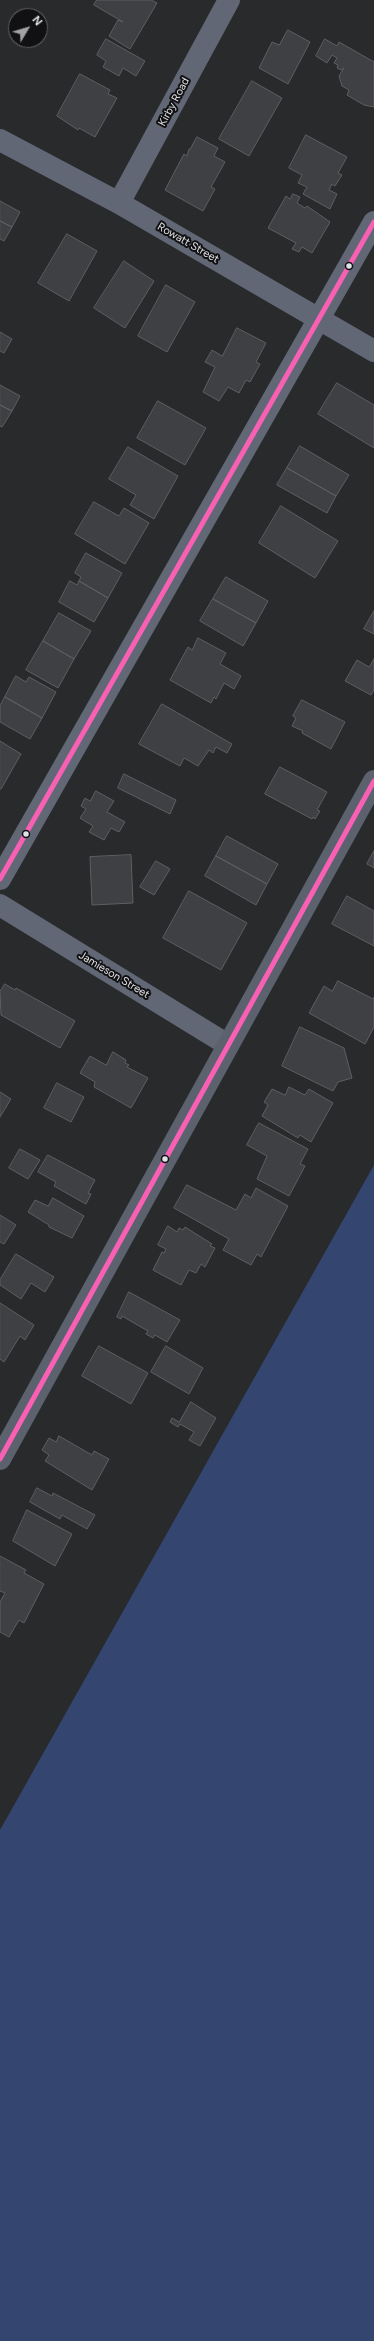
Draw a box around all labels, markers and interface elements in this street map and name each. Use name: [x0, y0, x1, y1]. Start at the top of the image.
north arrow: [8, 8, 48, 48]
text: N: [29, 14, 45, 28]
street label: Kirby Road: [156, 75, 192, 129]
street label: Rowatt Street: [155, 220, 221, 266]
unlabelled marker: [344, 261, 354, 271]
unlabelled marker: [21, 829, 31, 839]
street label: Jamieson Street: [76, 949, 152, 1001]
unlabelled marker: [160, 1154, 170, 1164]

